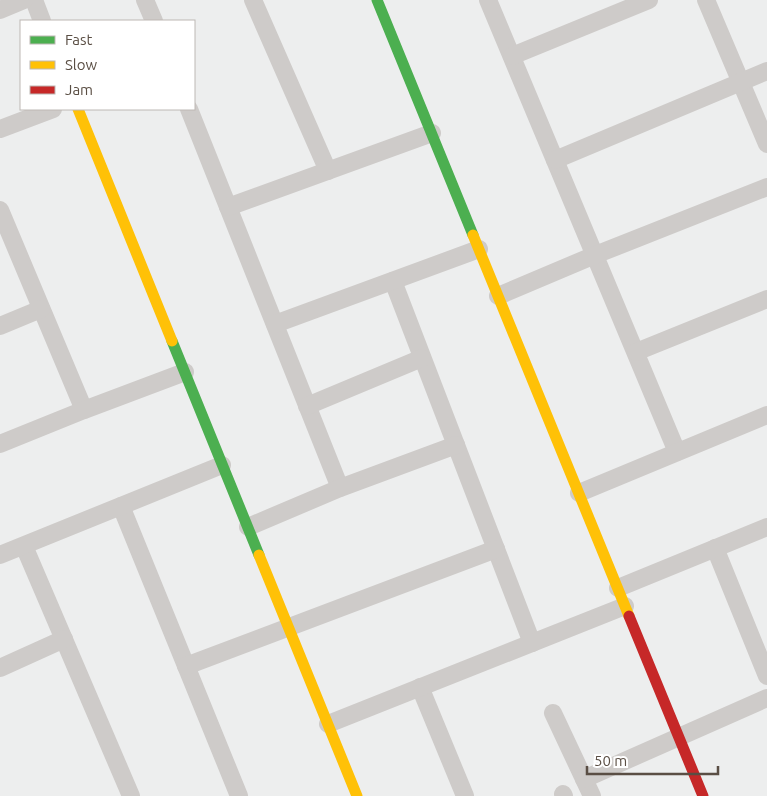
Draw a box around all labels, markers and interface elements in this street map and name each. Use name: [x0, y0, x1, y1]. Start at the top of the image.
legend: [20, 20, 195, 110]
text: Fast: [65, 31, 93, 48]
text: Slow: [65, 56, 98, 73]
text: Jam: [65, 81, 93, 98]
scale bar: [587, 744, 718, 776]
text: 50 m: [594, 752, 627, 769]

